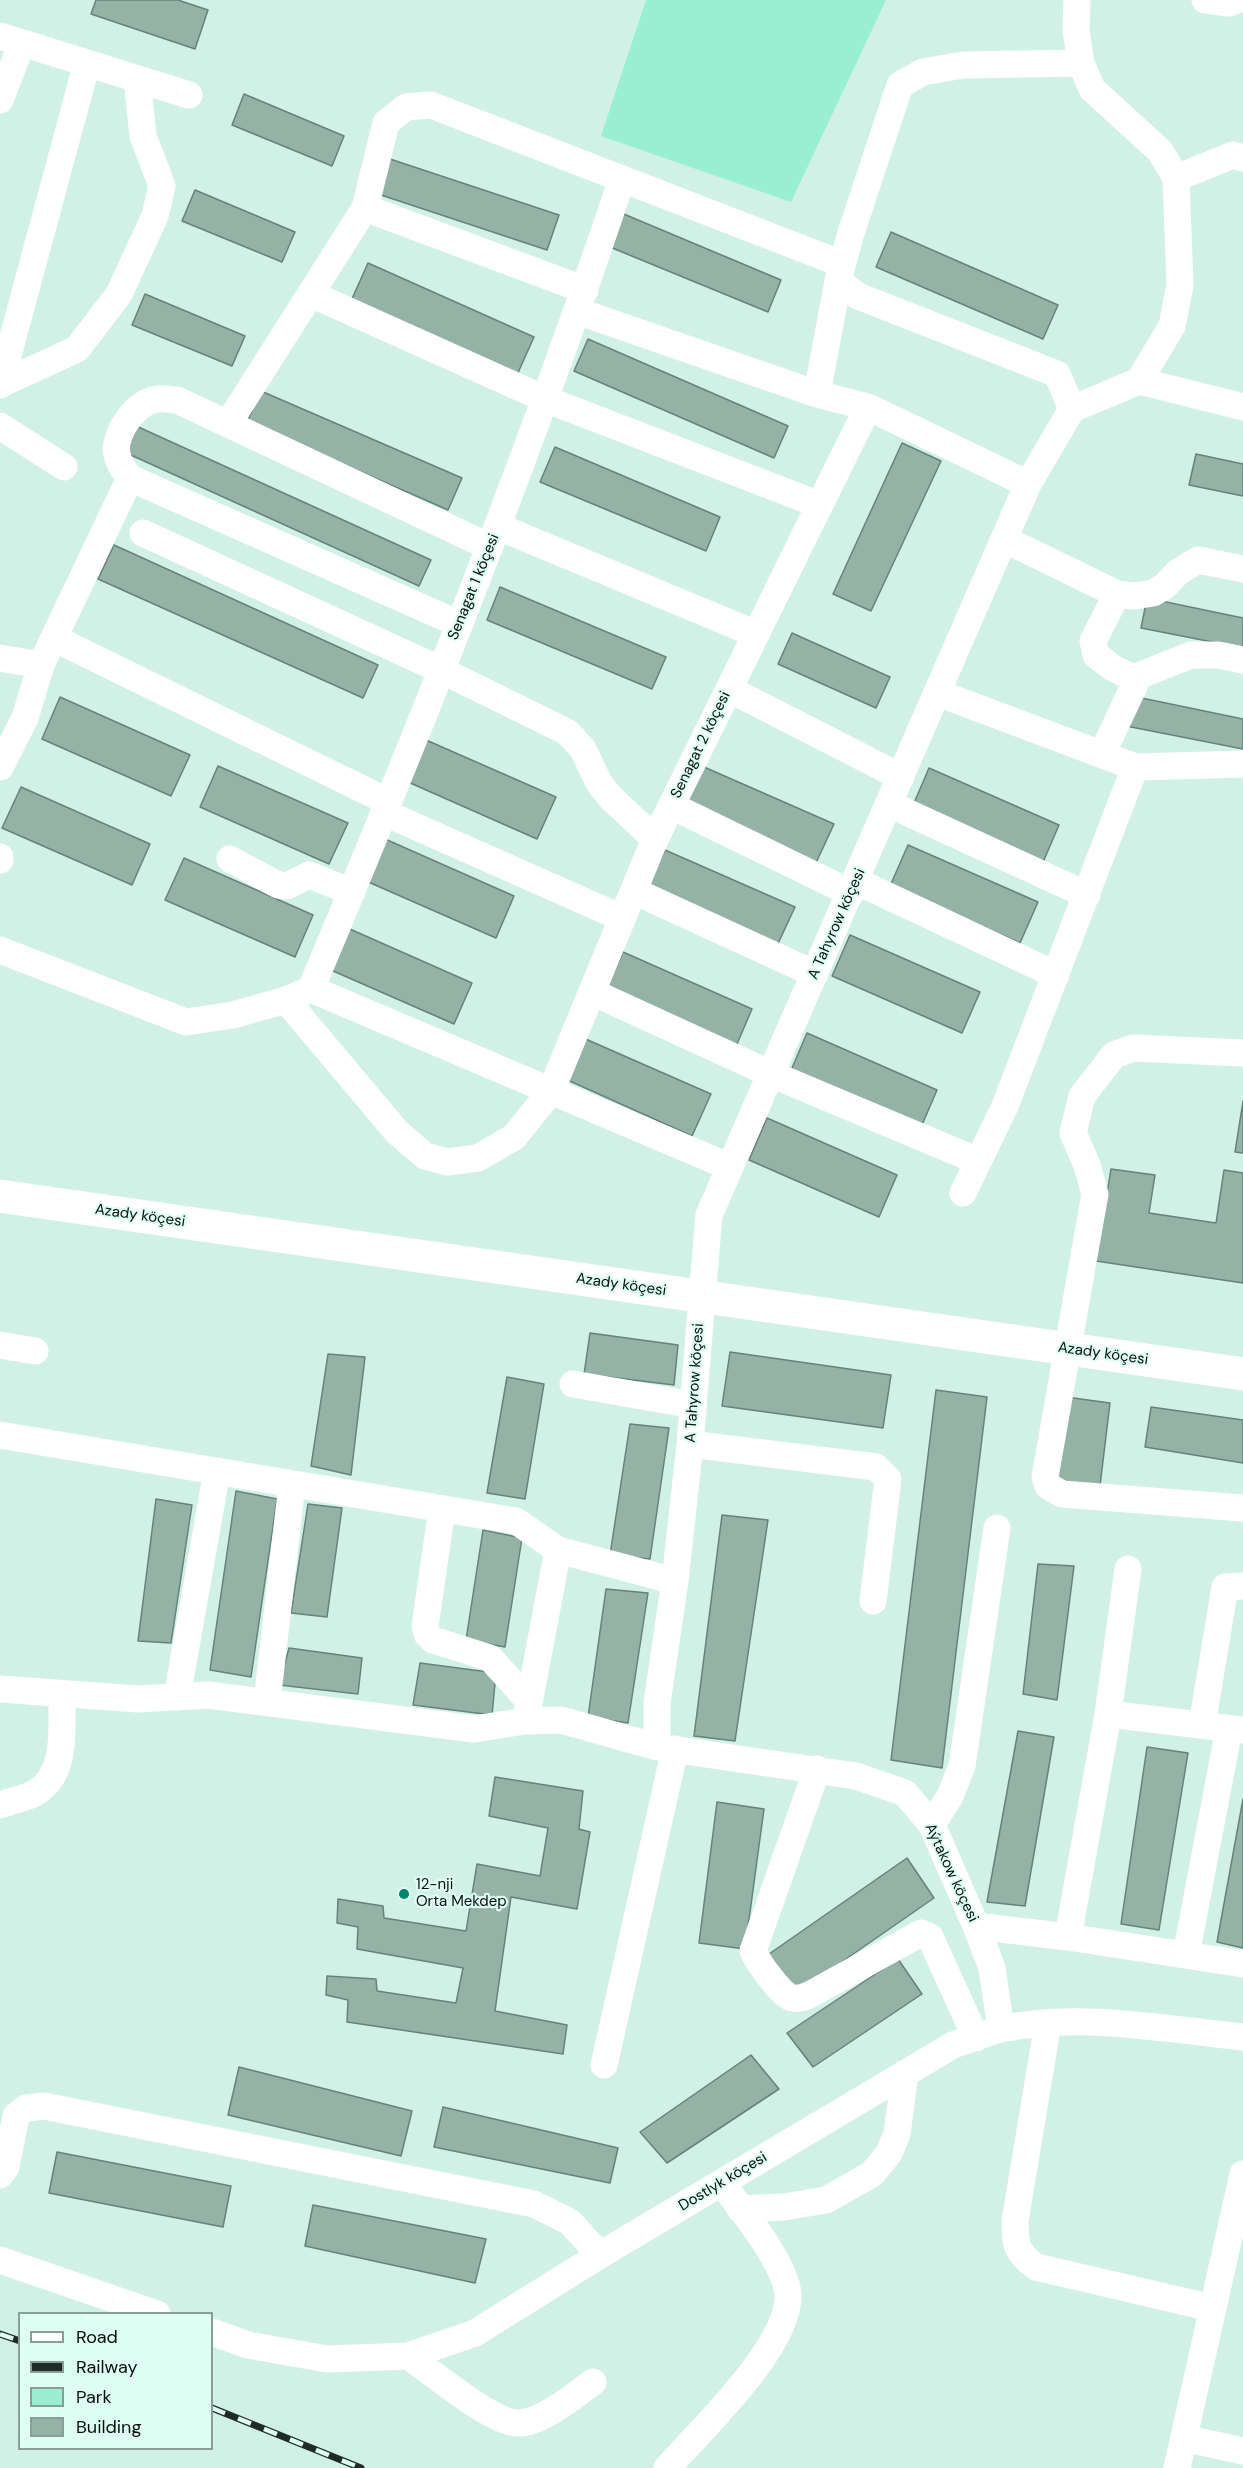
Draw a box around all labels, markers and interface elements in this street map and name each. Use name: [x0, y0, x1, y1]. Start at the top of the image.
street label: Senagat 1 köçesi: [444, 531, 504, 643]
street label: Senagat 2 köçesi: [667, 688, 735, 802]
street label: A Tahyrow köçesi: [804, 866, 870, 982]
street label: Azady köçesi: [94, 1201, 186, 1231]
street label: Azady köçesi: [575, 1270, 667, 1300]
street label: A Tahyrow köçesi: [682, 1323, 708, 1443]
street label: Azady köçesi: [1057, 1339, 1149, 1369]
street label: Aýtakow köçesi: [920, 1821, 982, 1925]
place label: 12-nji Orta Mekdep: [416, 1876, 507, 1911]
marker: 12-nji Orta Mekdep: [397, 1887, 411, 1901]
street label: Dostlyk köçesi: [676, 2149, 770, 2215]
legend: [18, 2312, 213, 2450]
text: Road: [76, 2325, 118, 2349]
text: Railway: [76, 2355, 138, 2379]
text: Park: [76, 2385, 112, 2409]
text: Building: [76, 2415, 141, 2439]

